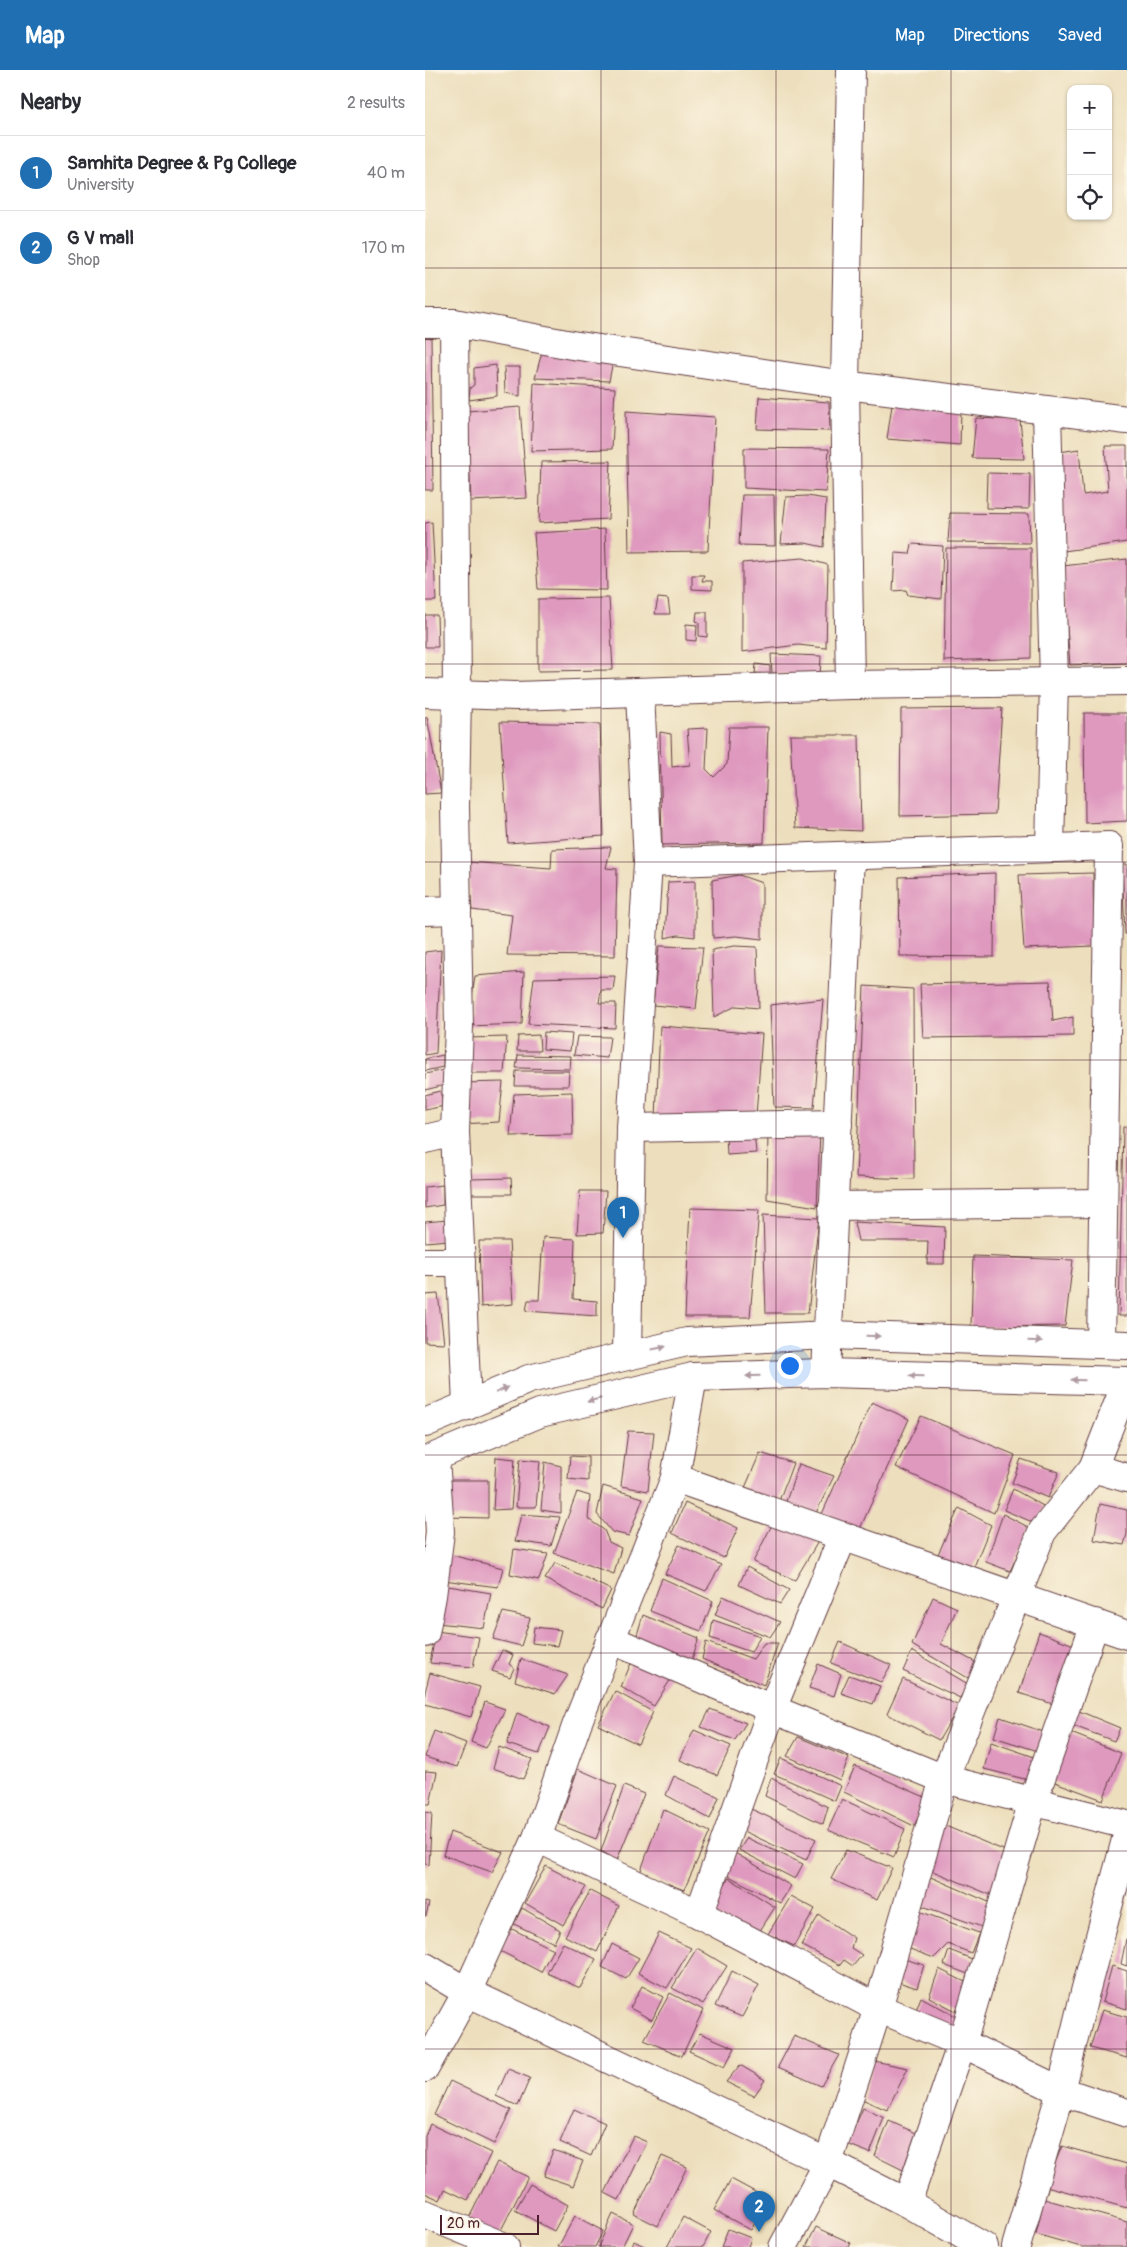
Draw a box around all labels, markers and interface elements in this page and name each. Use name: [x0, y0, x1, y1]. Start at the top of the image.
text: Map: [25, 21, 65, 50]
text: Map: [895, 24, 925, 47]
text: Directions: [953, 24, 1029, 47]
text: Saved: [1057, 24, 1102, 47]
map controls: [1067, 85, 1112, 220]
button: +: [1067, 85, 1112, 130]
text: Nearby: [20, 89, 81, 116]
text: 2 results: [347, 93, 405, 113]
button: −: [1067, 130, 1112, 175]
text: Samhita Degree & Pg College: [67, 151, 296, 175]
text: 1: [33, 163, 39, 183]
text: 40 m: [367, 163, 405, 183]
text: University: [67, 175, 134, 195]
button: locate: [1067, 175, 1112, 220]
text: G V mall: [67, 226, 134, 250]
text: 2: [32, 238, 40, 258]
text: 170 m: [362, 238, 405, 258]
text: Shop: [67, 250, 100, 270]
pin: 1: [607, 1197, 639, 1238]
one-way arrow: [865, 1333, 881, 1341]
one-way arrow: [1027, 1338, 1043, 1346]
one-way arrow: [651, 1344, 666, 1352]
your location: [777, 1353, 803, 1379]
one-way arrow: [908, 1371, 924, 1379]
one-way arrow: [745, 1372, 761, 1380]
one-way arrow: [1070, 1376, 1086, 1384]
one-way arrow: [495, 1386, 509, 1394]
one-way arrow: [586, 1396, 601, 1404]
pin: 2: [743, 2191, 775, 2232]
scale bar: [440, 2212, 539, 2235]
text: 20 m: [447, 2215, 480, 2232]

